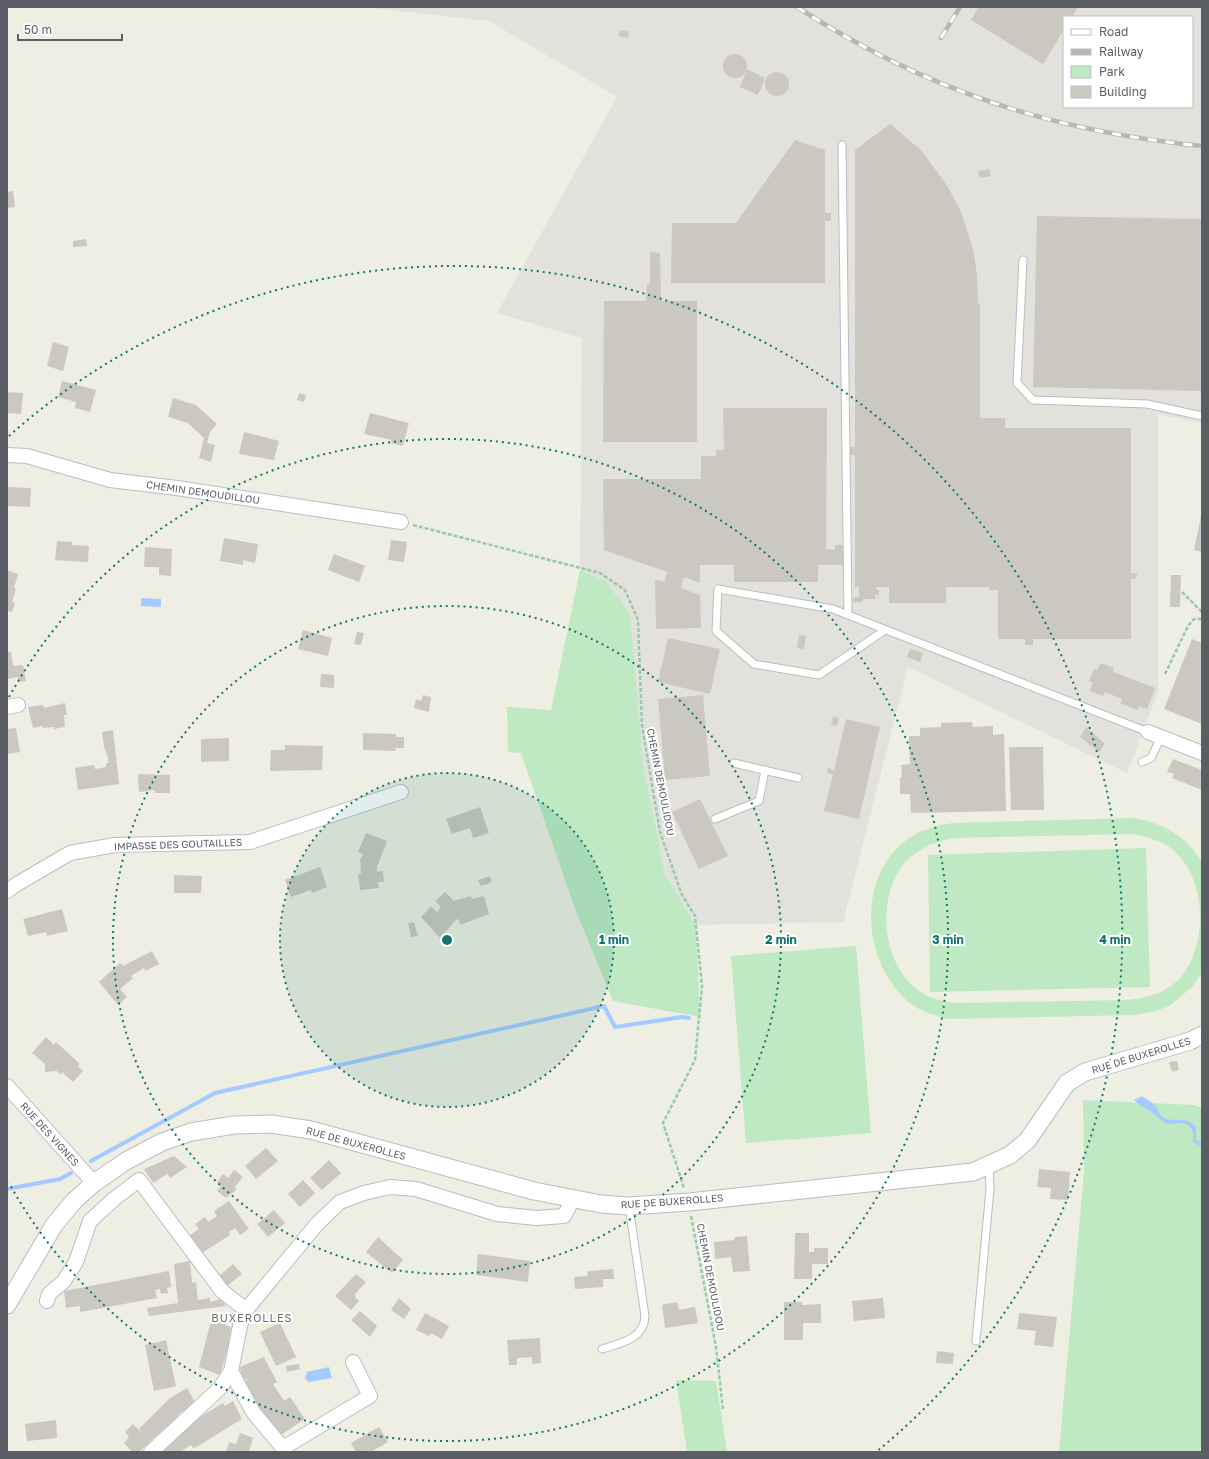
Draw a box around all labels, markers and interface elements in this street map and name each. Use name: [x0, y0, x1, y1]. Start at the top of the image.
scale bar: [18, 16, 122, 42]
legend: [1063, 16, 1193, 108]
text: 50 m: [24, 22, 52, 37]
text: Road: [1099, 24, 1128, 39]
text: Railway: [1099, 44, 1144, 59]
text: Park: [1099, 64, 1125, 79]
text: Building: [1099, 84, 1147, 99]
street label: CHEMIN DEMOUDILLOU: [145, 478, 261, 506]
street label: CHEMIN DEMOULIDOU: [645, 727, 677, 837]
street label: IMPASSE DES GOUTAILLES: [114, 836, 242, 852]
text: 1 min: [599, 932, 629, 947]
text: 2 min: [765, 932, 797, 947]
text: 3 min: [932, 932, 964, 947]
text: 4 min: [1099, 932, 1131, 947]
centre of rings: [440, 933, 454, 947]
street label: RUE DE BUXEROLLES: [1090, 1034, 1192, 1076]
street label: RUE DES VIGNES: [18, 1100, 82, 1168]
street label: RUE DE BUXEROLLES: [305, 1124, 407, 1162]
street label: RUE DE BUXEROLLES: [620, 1191, 724, 1211]
street label: CHEMIN DEMOULIDOU: [695, 1222, 727, 1332]
district label: BUXEROLLES: [211, 1311, 293, 1324]

